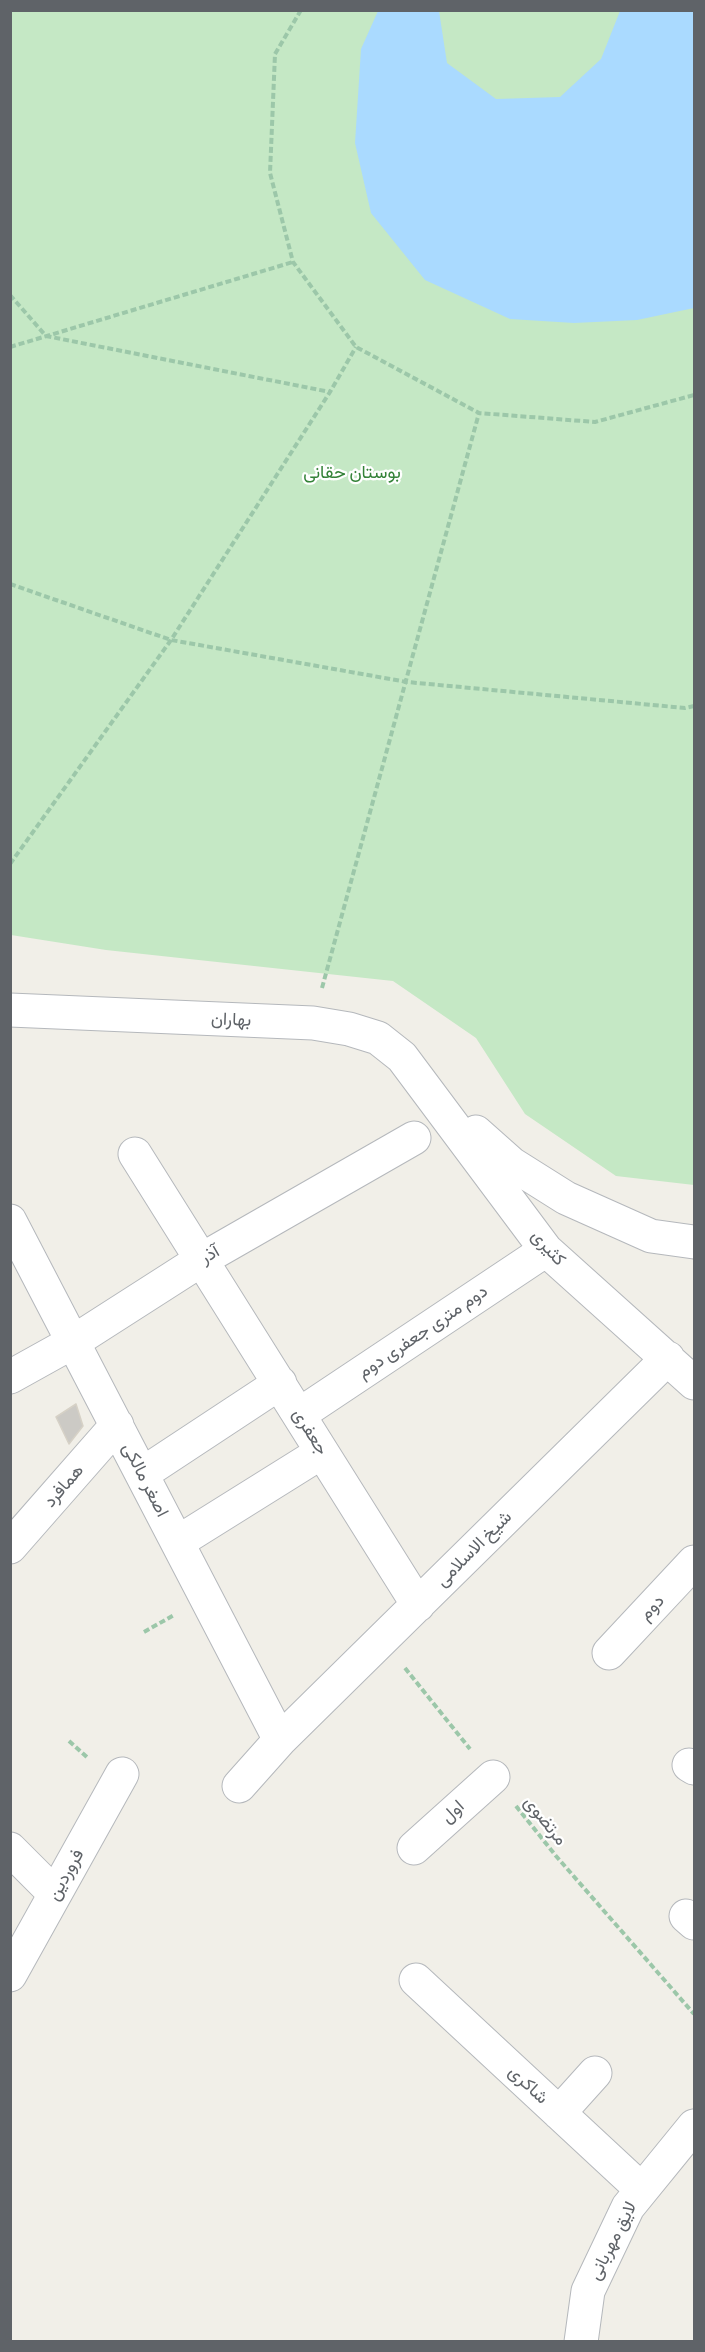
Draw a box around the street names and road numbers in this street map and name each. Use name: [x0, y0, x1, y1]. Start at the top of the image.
street label: بهاران: [210, 1009, 252, 1031]
street label: کثیری: [526, 1225, 570, 1271]
street label: آذر: [196, 1241, 224, 1269]
street label: دوم متری جعفری دوم: [354, 1281, 492, 1383]
street label: جعفری: [287, 1405, 333, 1459]
street label: اصغر مالکی: [117, 1439, 173, 1521]
street label: همافرد: [39, 1460, 89, 1512]
street label: شیخ الاسلامی: [431, 1506, 517, 1592]
street label: دوم: [635, 1591, 669, 1625]
street label: مرتضوی: [519, 1792, 571, 1850]
street label: اول: [437, 1796, 469, 1828]
street label: فروردین: [43, 1845, 89, 1905]
street label: شاکری: [504, 2061, 552, 2109]
street label: لایق مهربانی: [584, 2198, 642, 2284]

